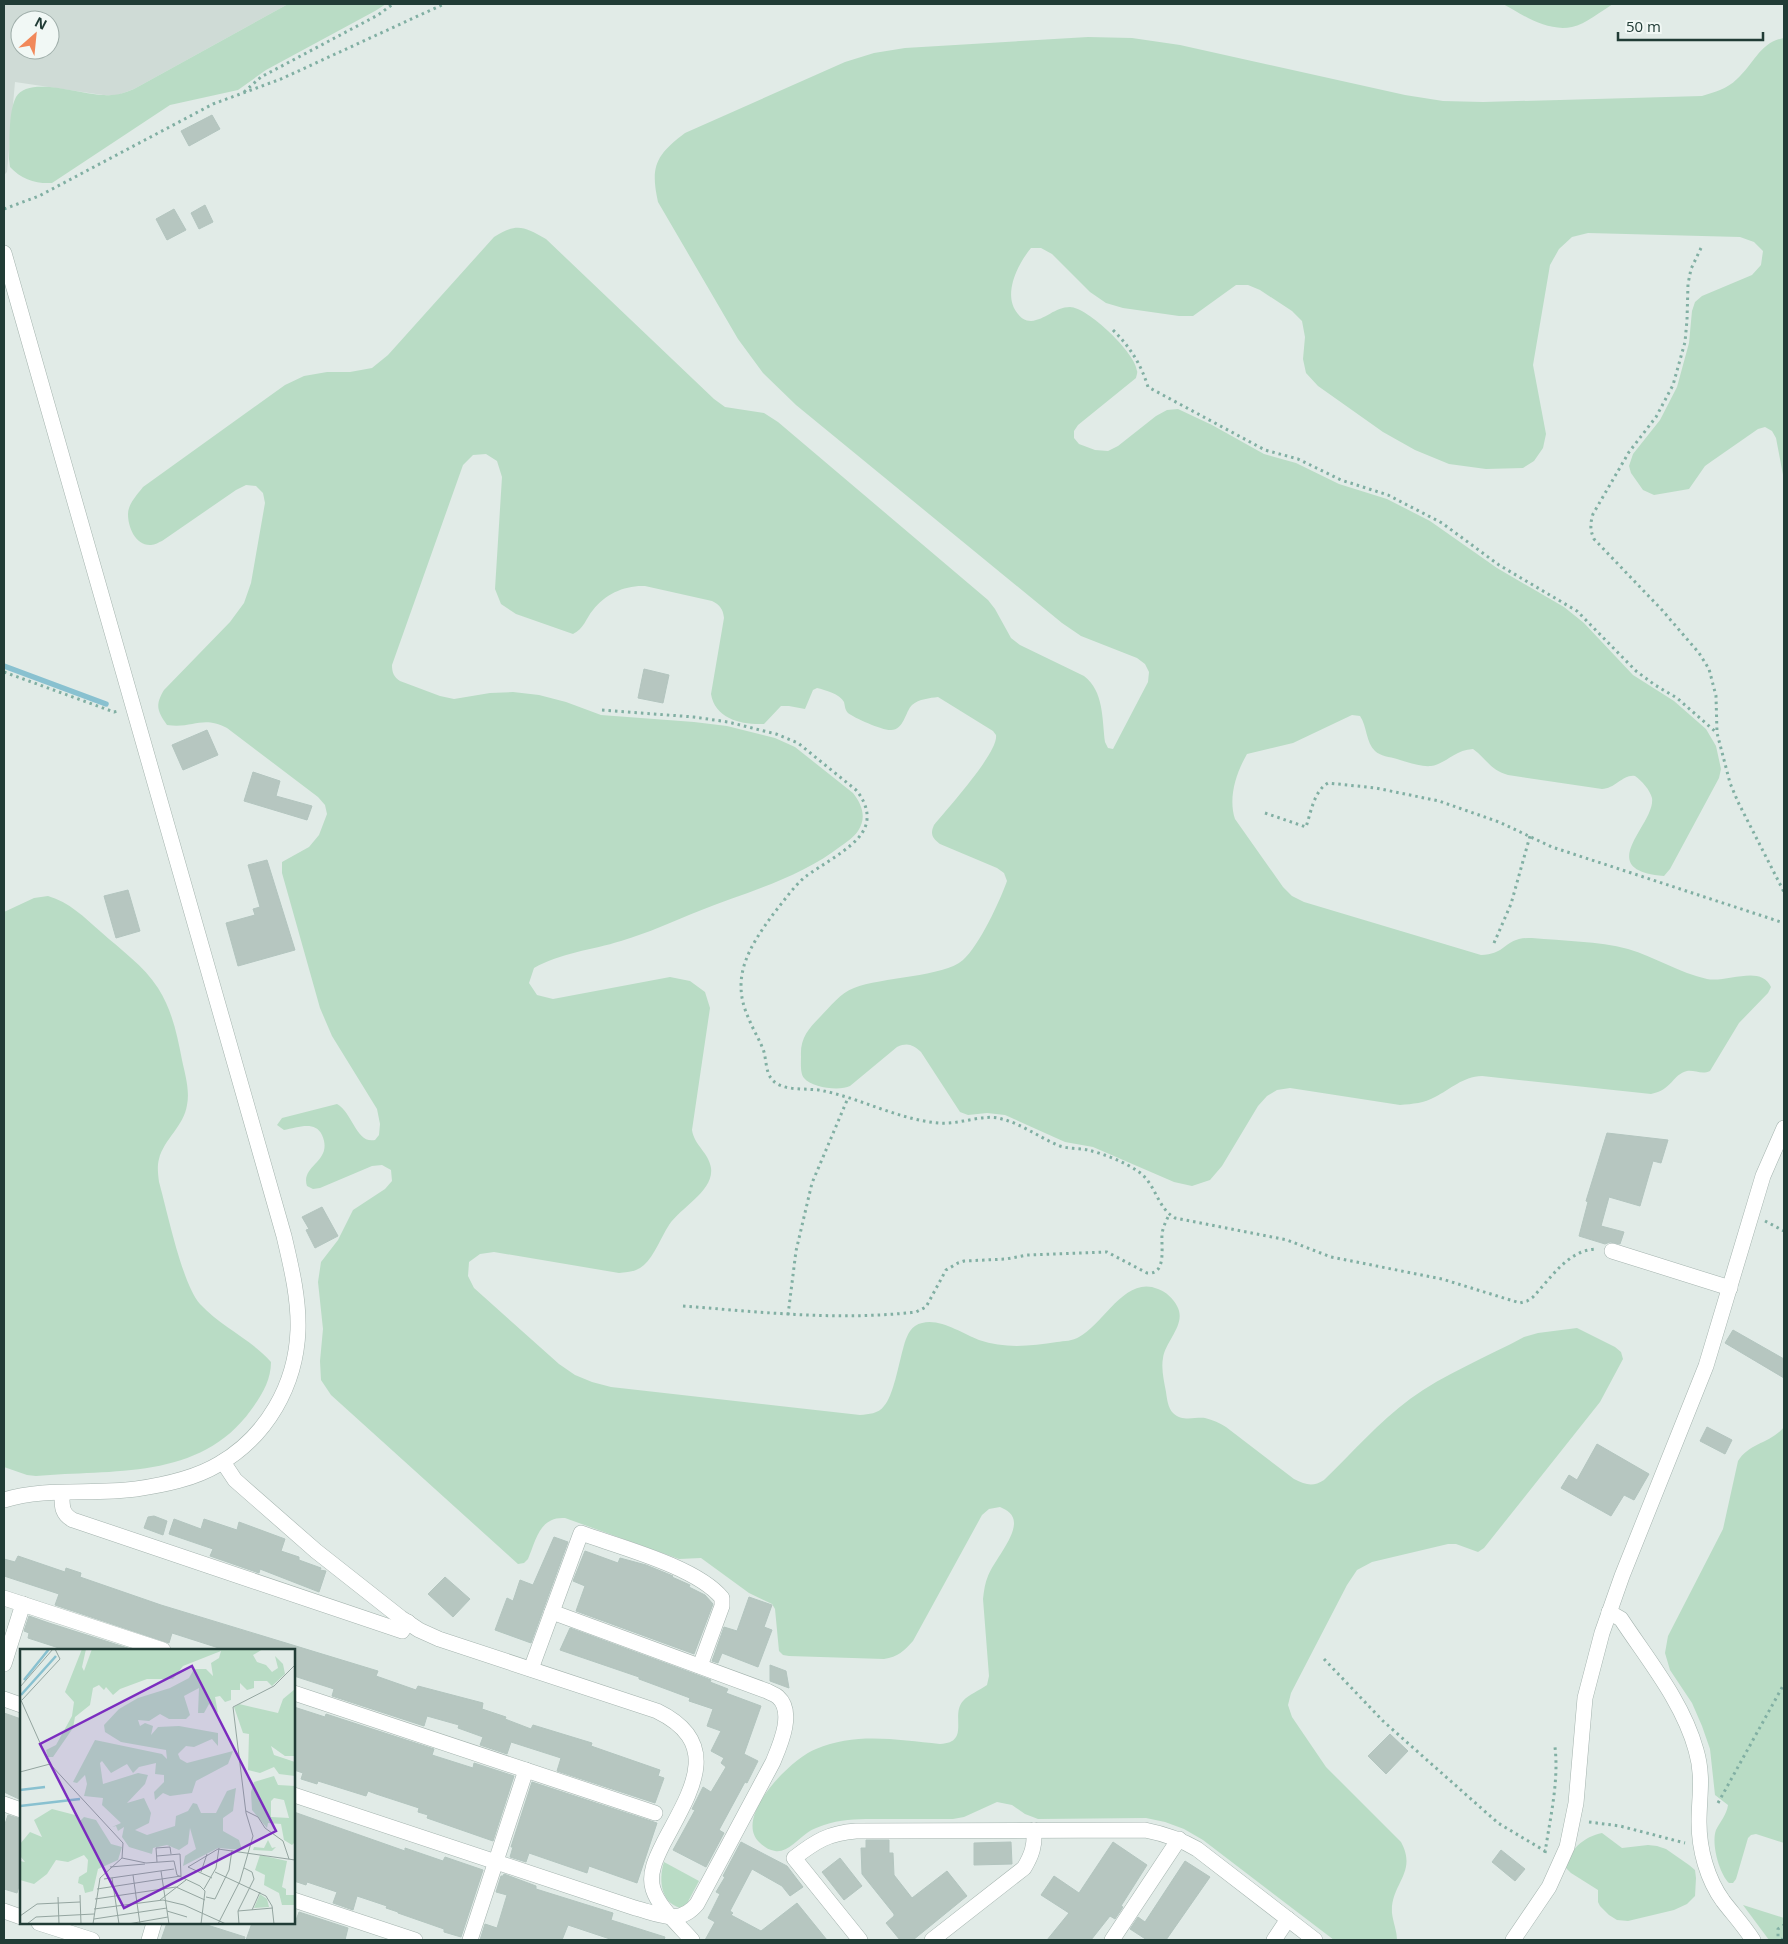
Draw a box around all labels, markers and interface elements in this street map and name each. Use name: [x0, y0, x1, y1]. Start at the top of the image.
north arrow: [10, 10, 60, 60]
scale bar: [1618, 10, 1763, 42]
text: N: [32, 12, 51, 34]
text: 50 m: [1626, 16, 1661, 36]
inset map: [20, 1649, 295, 1924]

